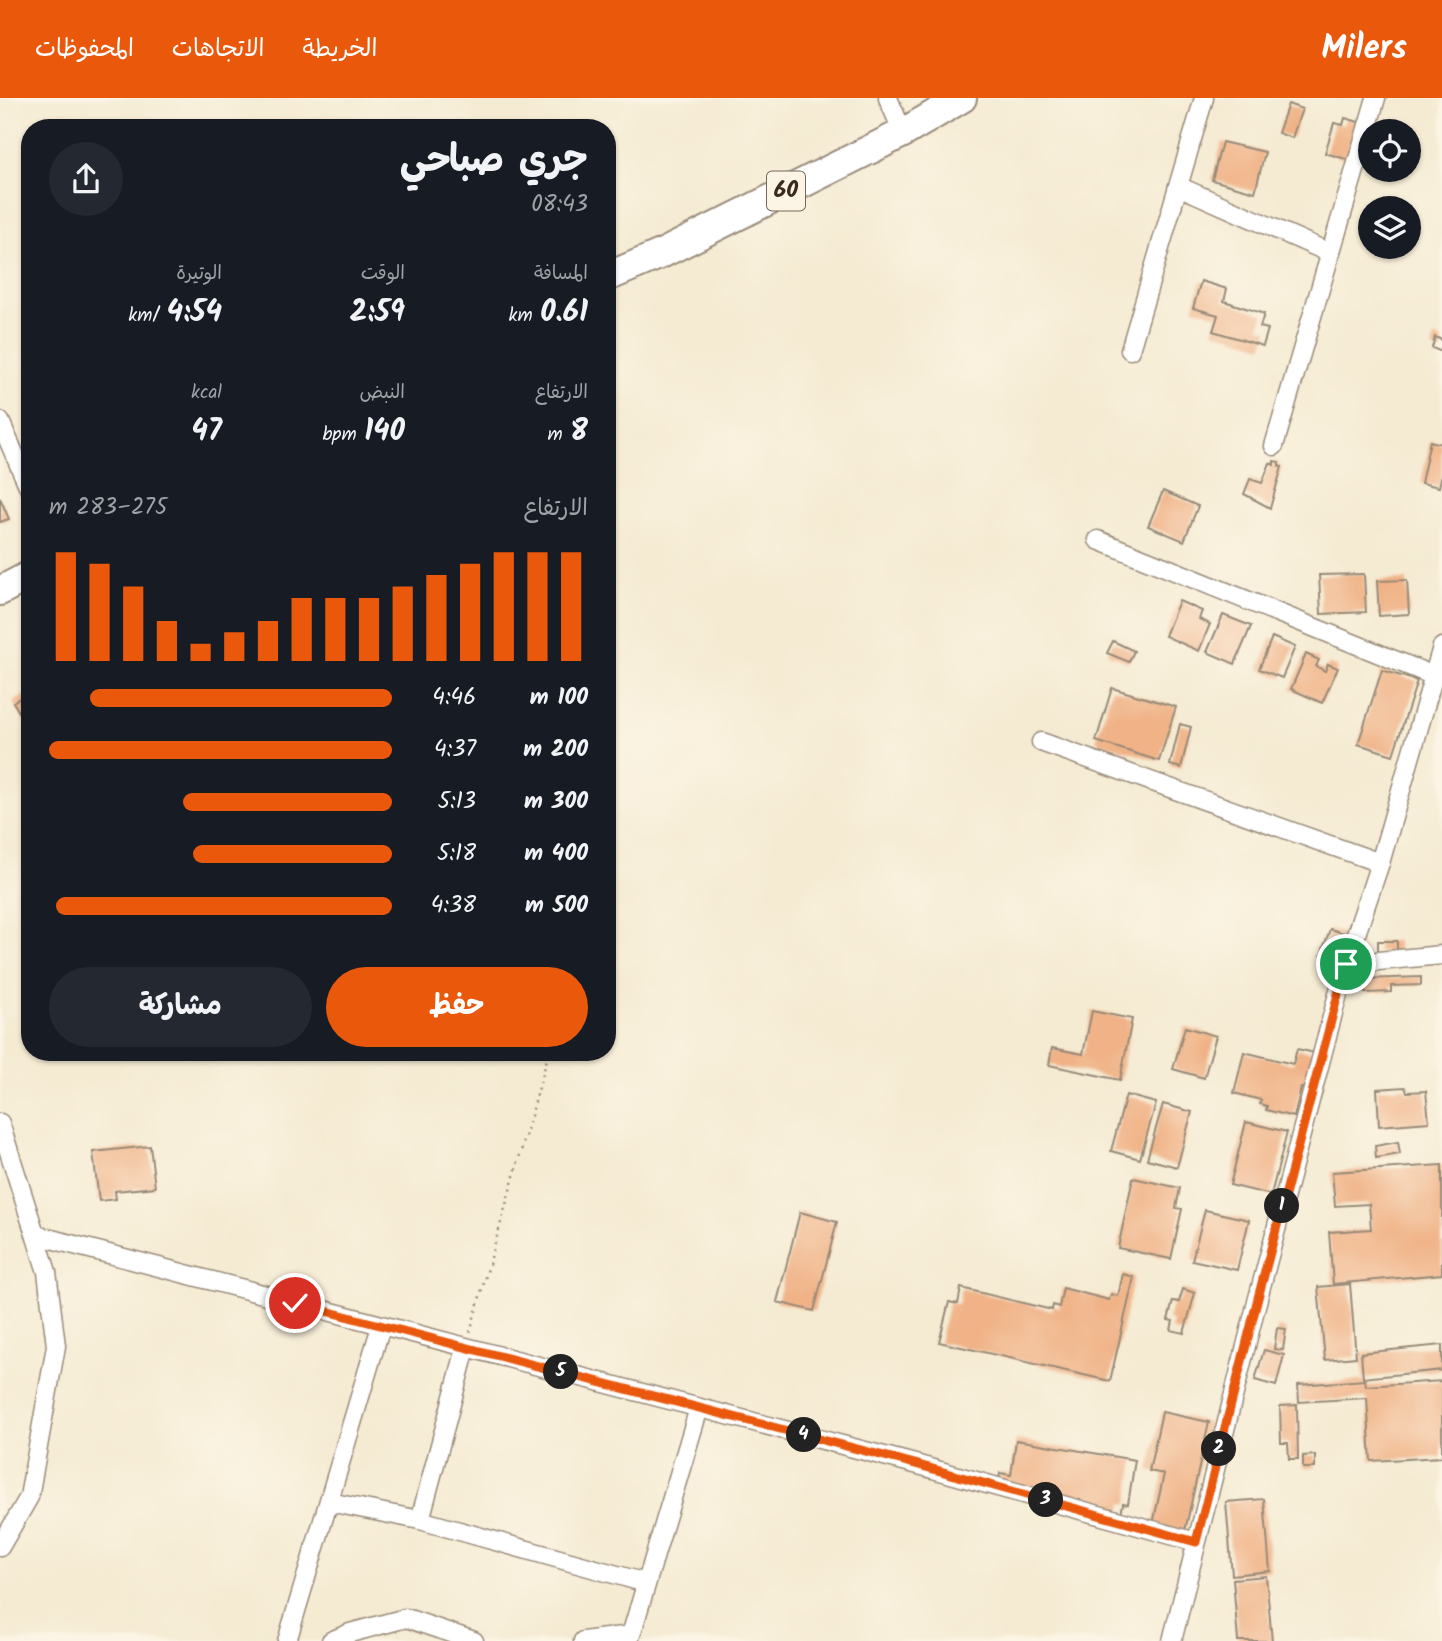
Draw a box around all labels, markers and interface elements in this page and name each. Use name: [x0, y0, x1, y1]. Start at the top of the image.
text: Milers: [1321, 23, 1407, 76]
text: المحفوظات: [35, 30, 134, 69]
text: الاتجاهات: [172, 30, 265, 69]
text: الخريطة: [303, 30, 377, 69]
map controls: [1358, 119, 1421, 259]
button: locate: [1358, 119, 1421, 182]
text: جري صباحي: [400, 131, 588, 191]
button: share: [49, 142, 123, 216]
road number: 60: [767, 172, 805, 211]
text: 08:43: [531, 187, 588, 223]
button: layers: [1358, 196, 1421, 259]
text: الوتيرة: [176, 259, 222, 289]
text: الوقت: [361, 259, 405, 289]
text: المسافة: [534, 259, 588, 289]
text: 4:54: [167, 289, 222, 337]
text: 2:59: [350, 289, 405, 337]
text: 0.61: [540, 289, 588, 337]
text: /km: [128, 301, 167, 331]
text: km: [509, 301, 540, 331]
text: kcal: [191, 378, 222, 408]
text: النبض: [360, 378, 405, 408]
text: الارتفاع: [535, 378, 588, 408]
text: 47: [191, 408, 222, 456]
text: 140: [364, 408, 405, 456]
text: 8: [570, 408, 588, 456]
text: bpm: [322, 420, 364, 450]
text: m: [548, 420, 570, 450]
text: 275–283 m: [49, 490, 167, 526]
text: الارتفاع: [524, 491, 588, 527]
text: 4:46: [432, 680, 476, 716]
text: 100 m: [530, 680, 588, 716]
text: 4:37: [434, 732, 476, 768]
text: 200 m: [523, 732, 588, 768]
text: 5:13: [438, 784, 476, 820]
text: 300 m: [524, 784, 588, 820]
text: 5:18: [437, 836, 476, 872]
text: 400 m: [524, 836, 588, 872]
text: 4:38: [431, 888, 476, 924]
text: 500 m: [525, 888, 588, 924]
pin: [1316, 934, 1376, 994]
icon: arrive: [1327, 945, 1365, 983]
button: مشاركة: [49, 967, 312, 1047]
button: حفظ: [326, 967, 588, 1047]
pin: 1: [1264, 1188, 1300, 1224]
text: 1: [1279, 1190, 1284, 1220]
pin: [265, 1273, 325, 1333]
icon: check: [276, 1284, 314, 1322]
pin: 5: [544, 1354, 578, 1390]
text: 5: [556, 1356, 565, 1386]
pin: 4: [786, 1418, 822, 1452]
text: 4: [798, 1419, 809, 1449]
pin: 2: [1202, 1432, 1236, 1466]
text: 2: [1213, 1433, 1224, 1463]
pin: 3: [1028, 1482, 1064, 1518]
text: 3: [1040, 1484, 1051, 1514]

